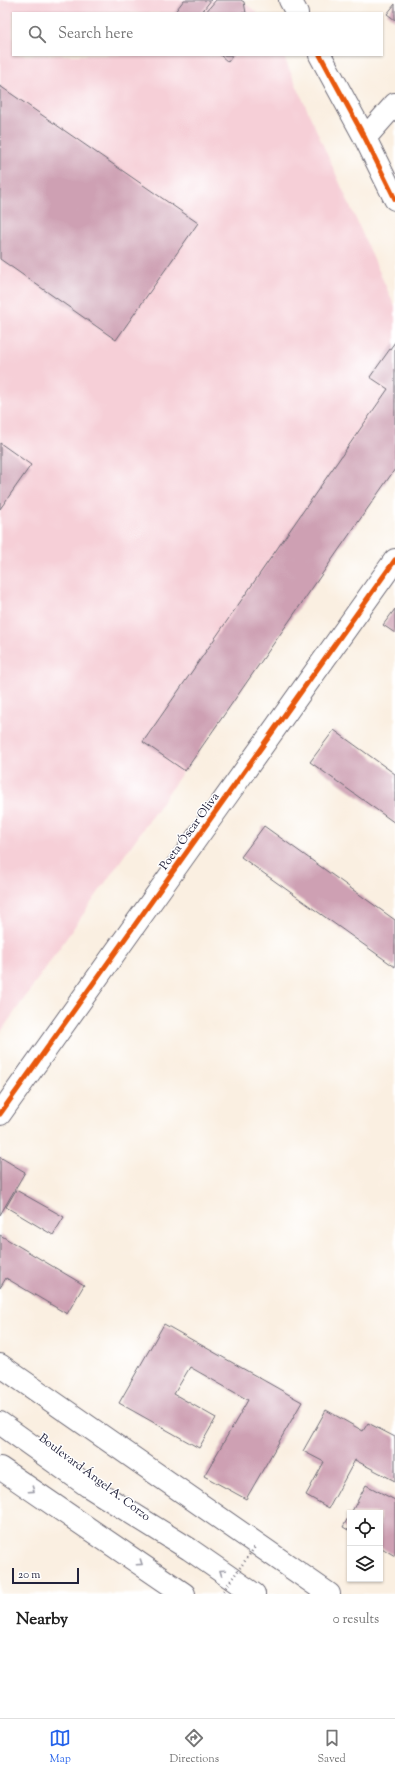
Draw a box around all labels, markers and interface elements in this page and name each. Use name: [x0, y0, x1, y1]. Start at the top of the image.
search box: [12, 12, 383, 56]
icon: search: [26, 23, 48, 45]
text: Search here: [58, 24, 133, 45]
street label: Poeta Óscar Oliva: [155, 789, 224, 874]
street label: Boulevard Ángel A. Corzo: [35, 1430, 154, 1526]
one-way arrow: [28, 1485, 35, 1493]
map controls: [347, 1510, 383, 1582]
button: locate: [347, 1510, 383, 1546]
button: layers: [347, 1546, 383, 1582]
one-way arrow: [135, 1558, 142, 1565]
scale bar: [12, 1566, 79, 1585]
text: 20 m: [18, 1567, 40, 1583]
one-way arrow: [220, 1570, 227, 1577]
text: Nearby: [16, 1608, 68, 1632]
text: 0 results: [333, 1611, 379, 1629]
tab: Map: [49, 1727, 71, 1767]
tab: Directions: [170, 1727, 219, 1767]
tab: Saved: [318, 1727, 346, 1767]

